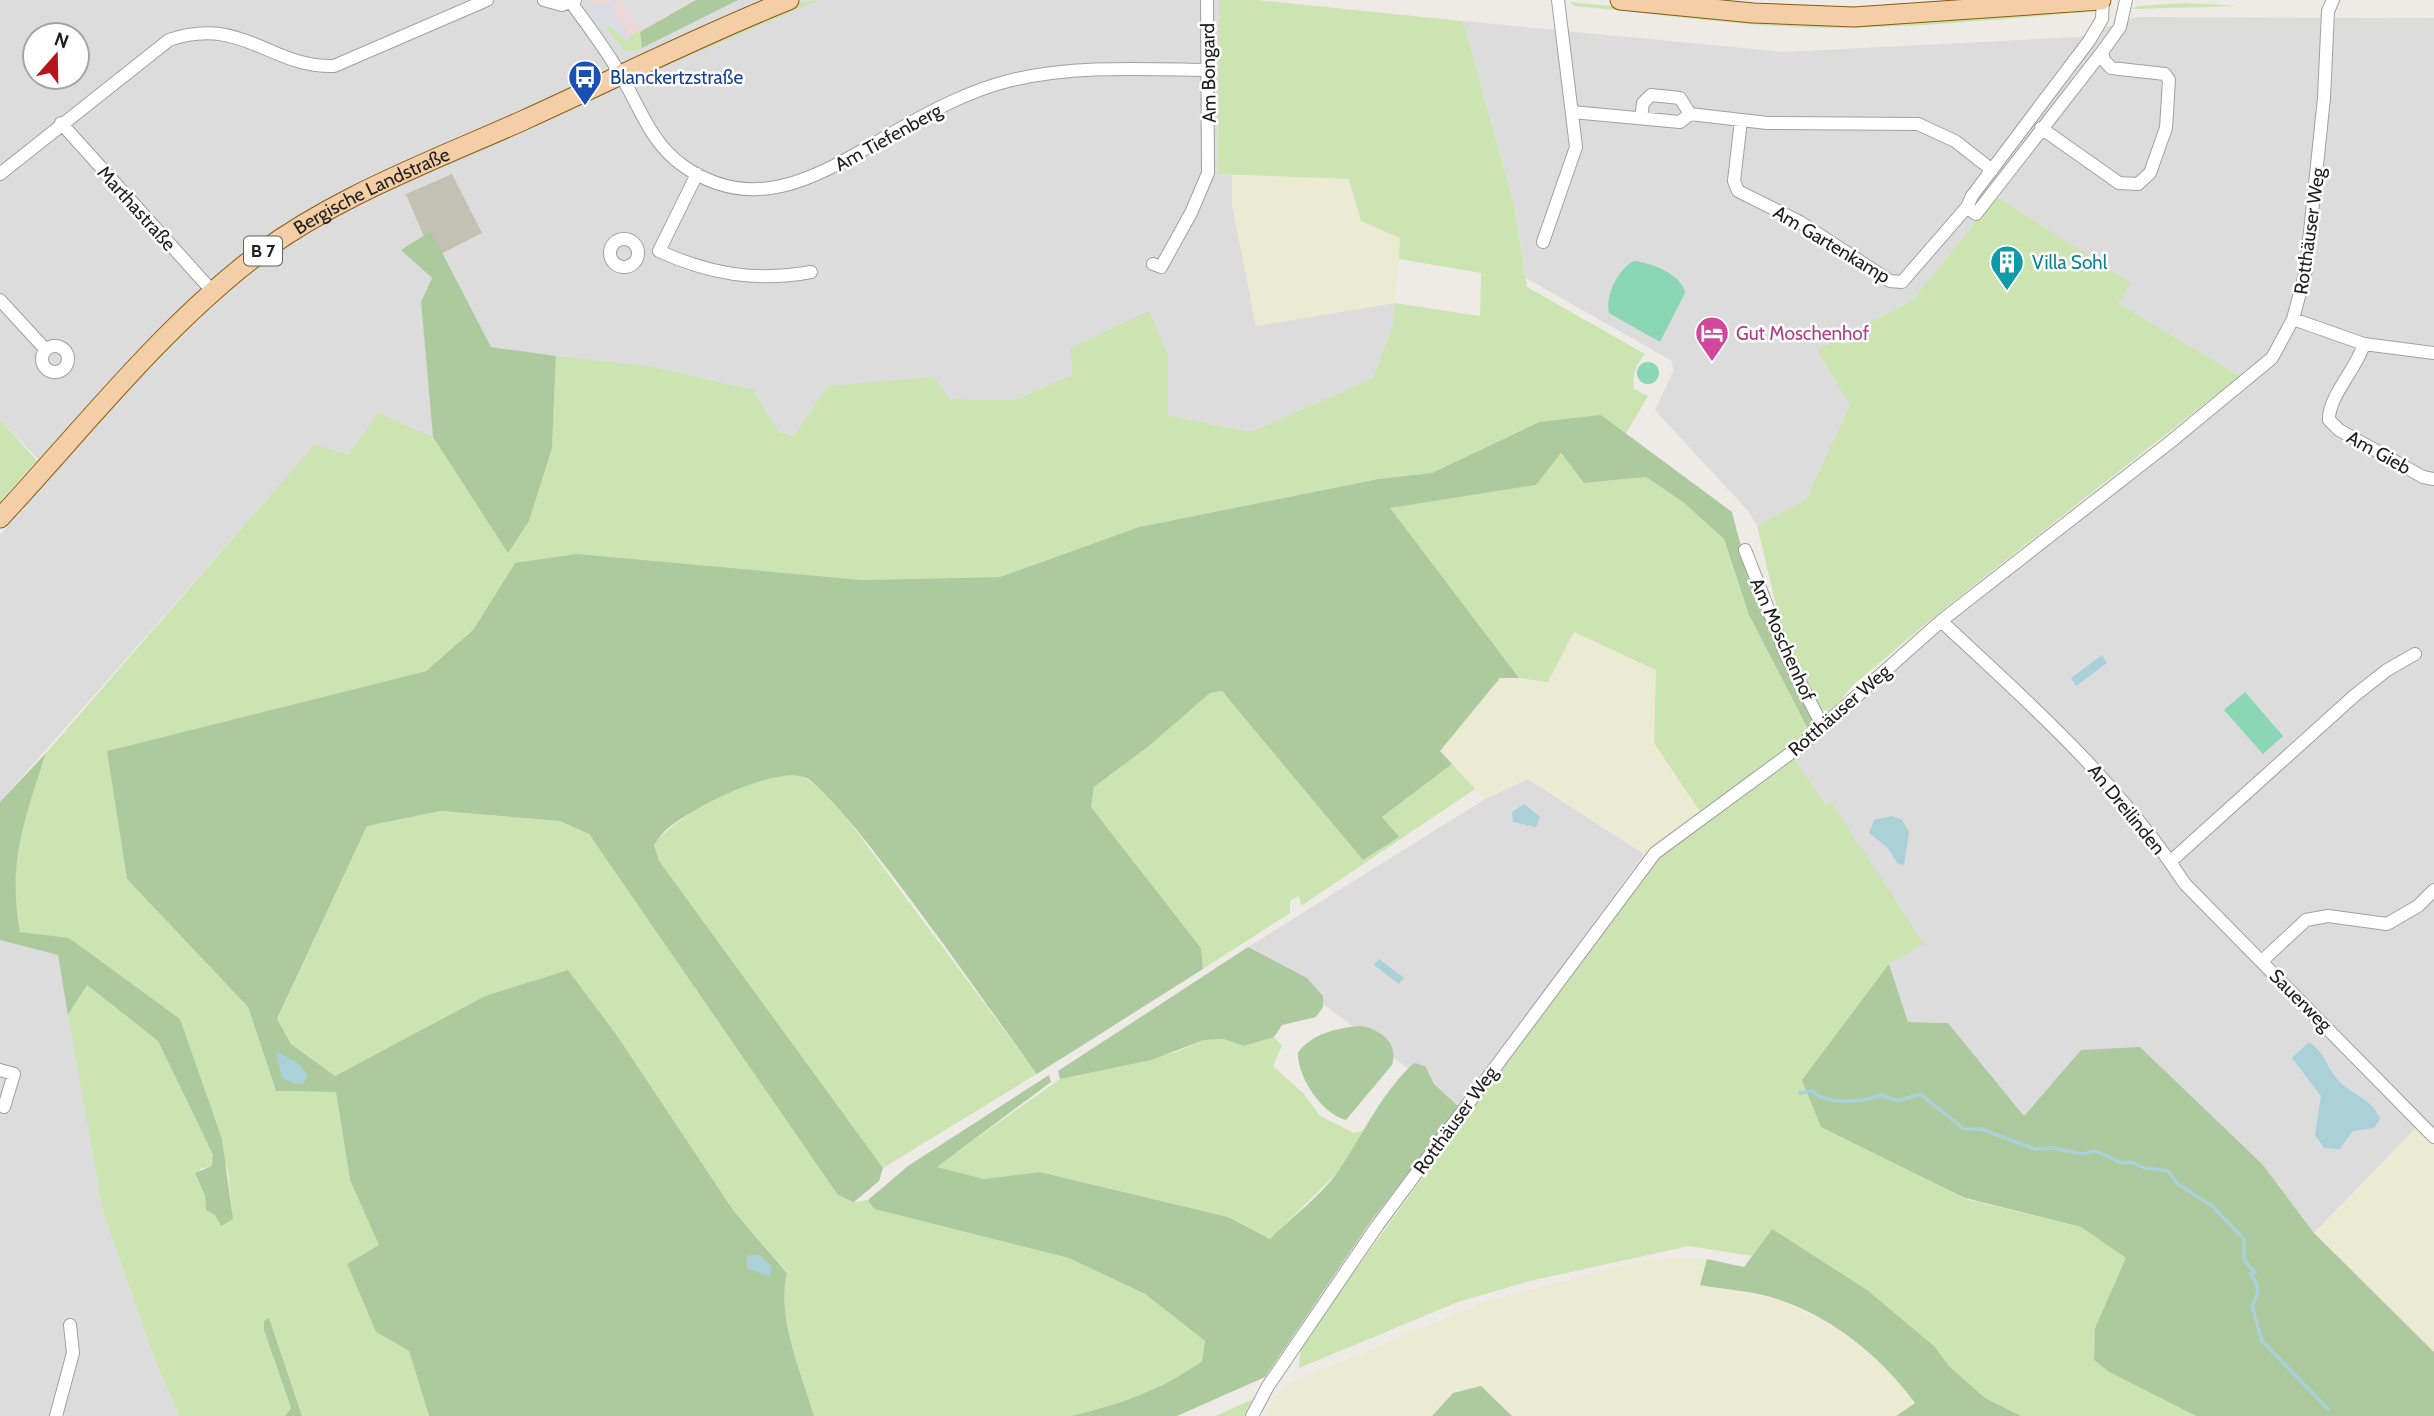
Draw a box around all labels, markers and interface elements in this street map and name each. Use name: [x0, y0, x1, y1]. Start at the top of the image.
north arrow: [21, 21, 91, 91]
street label: Am Bongard: [1196, 23, 1221, 123]
text: N: [51, 27, 72, 54]
bus stop icon: Blanckertzstraße: [566, 58, 604, 107]
place label: Blanckertzstraße: [610, 66, 743, 89]
street label: Am Tiefenberg: [831, 98, 946, 176]
street label: Bergische Landstraße: [289, 143, 453, 239]
street label: Marthastraße: [93, 161, 181, 256]
street label: Rotthäuser Weg: [2289, 166, 2330, 296]
street label: Am Gartenkamp: [1769, 201, 1894, 288]
road number: B 7: [244, 236, 282, 265]
building icon: Villa Sohl: [1988, 243, 2026, 292]
place label: Villa Sohl: [2032, 251, 2108, 274]
hotel icon: Gut Moschenhof: [1693, 314, 1731, 363]
place label: Gut Moschenhof: [1736, 322, 1870, 345]
street label: Am Gieb: [2343, 426, 2415, 479]
street label: Am Moschenhof: [1745, 574, 1820, 705]
street label: Rotthäuser Weg: [1784, 659, 1896, 761]
street label: An Dreilinden: [2083, 759, 2170, 859]
street label: Sauerweg: [2265, 964, 2337, 1037]
street label: Rotthäuser Weg: [1409, 1061, 1503, 1179]

